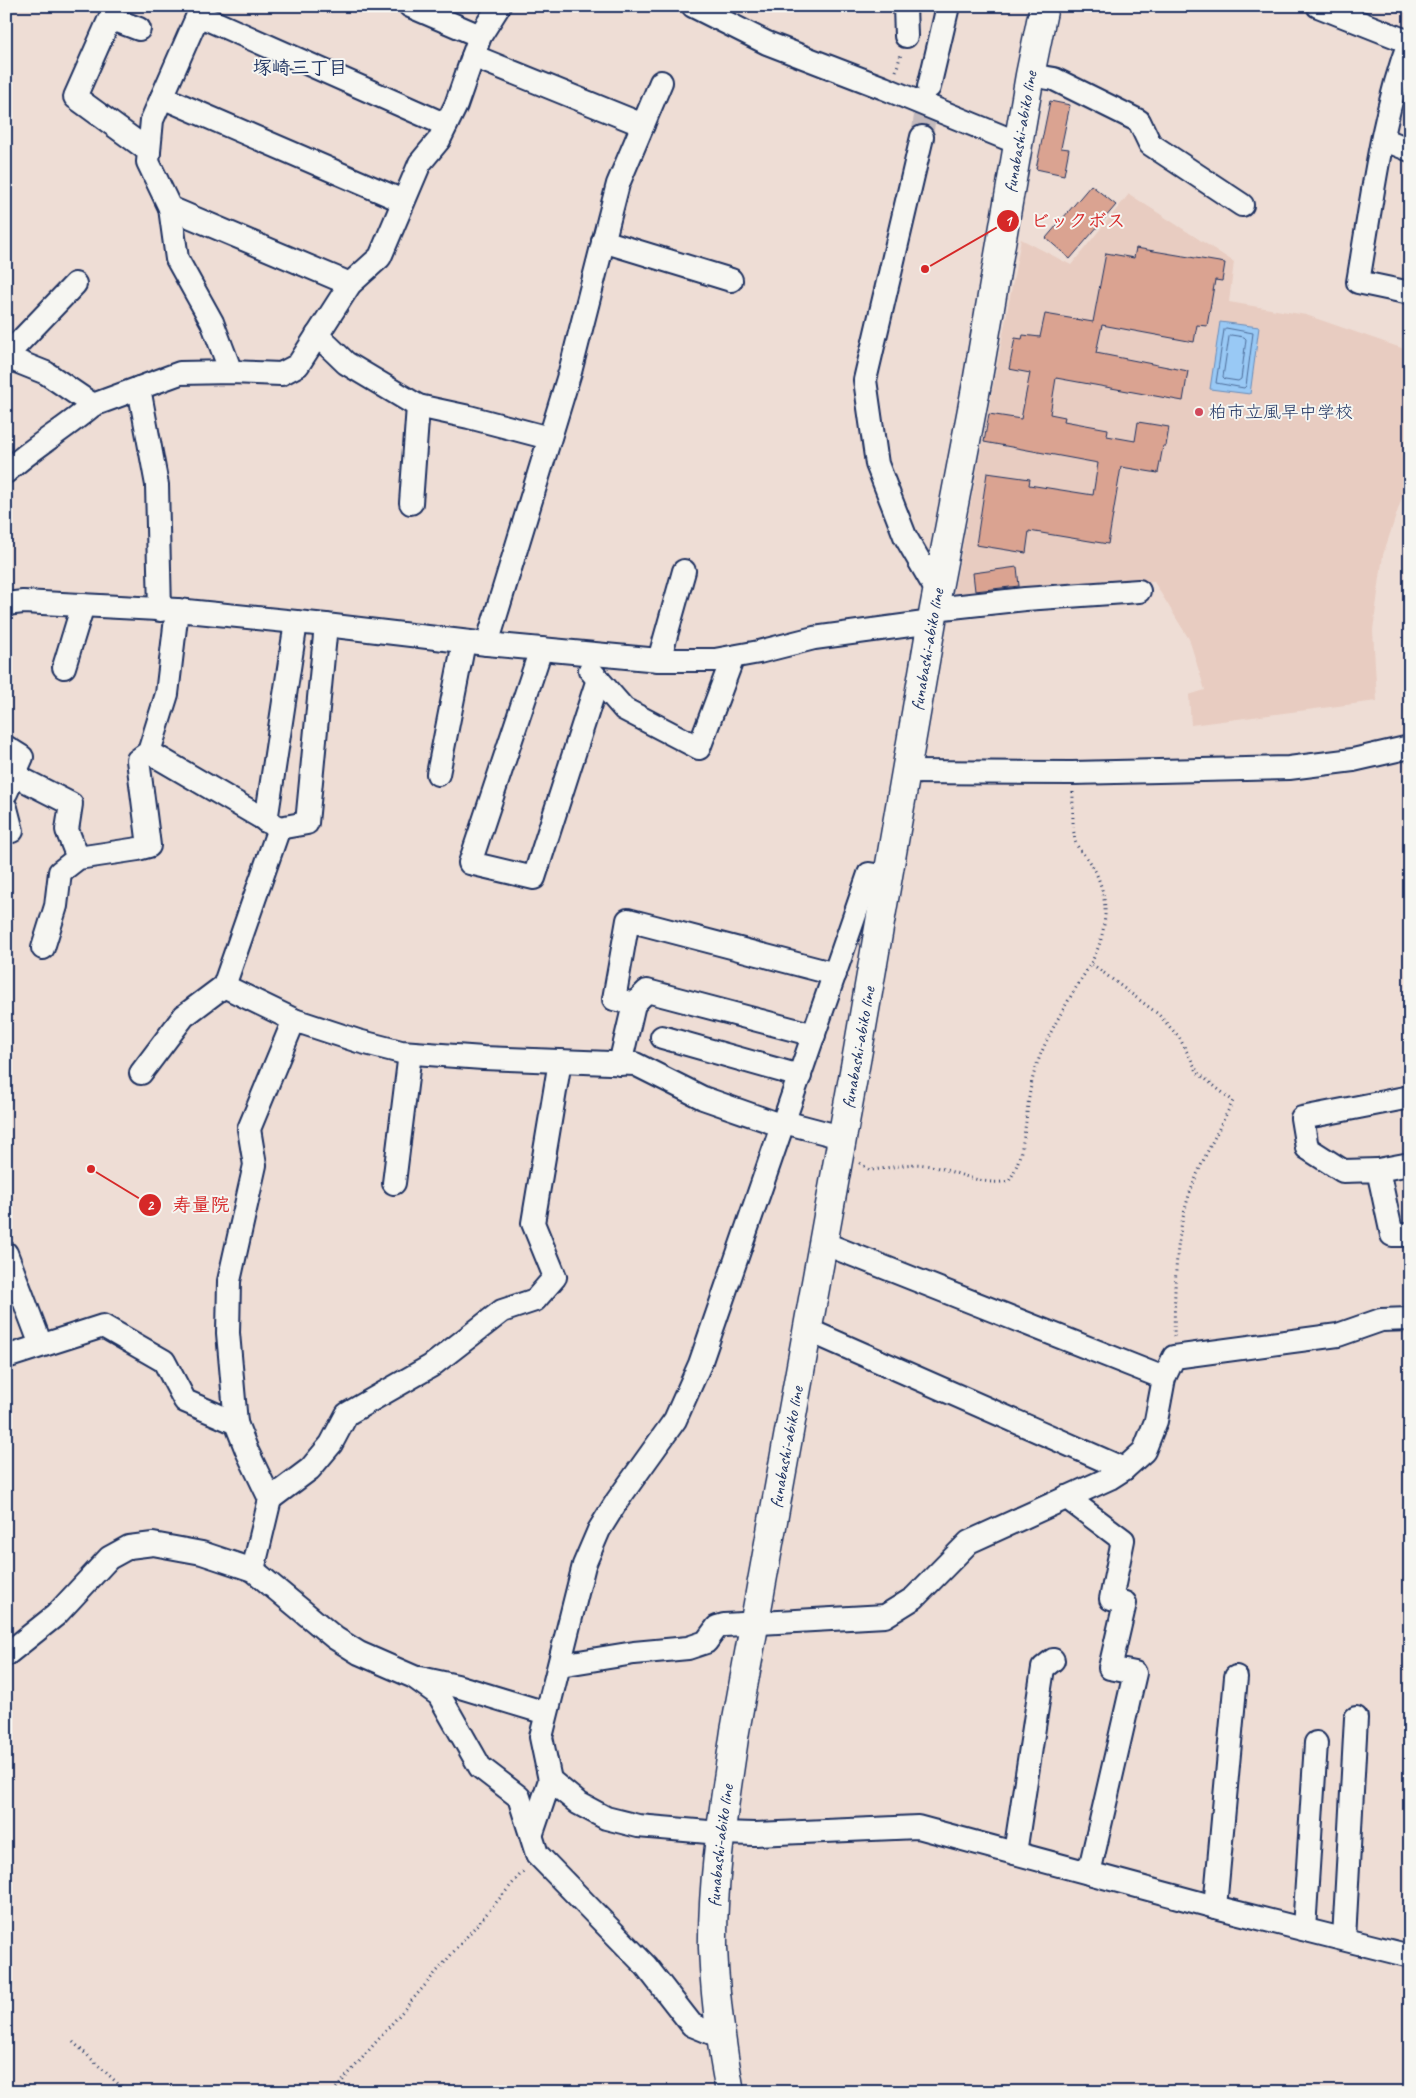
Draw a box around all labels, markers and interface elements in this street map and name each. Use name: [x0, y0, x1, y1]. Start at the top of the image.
district label: 塚崎三丁目: [252, 56, 348, 80]
street label: funabashi-abiko line: [999, 68, 1042, 194]
callout: ビックボス: [996, 204, 1136, 238]
text: ビックボス: [1030, 209, 1126, 233]
text: 1: [1005, 212, 1014, 231]
place label: 柏市立風早中学校: [1209, 401, 1353, 423]
marker: 柏市立風早中学校: [1193, 406, 1205, 418]
street label: funabashi-abiko line: [906, 586, 949, 712]
street label: funabashi-abiko line: [837, 984, 880, 1110]
callout: 寿量院: [138, 1188, 240, 1222]
text: 寿量院: [172, 1193, 230, 1217]
text: 2: [147, 1196, 155, 1215]
street label: funabashi-abiko line: [765, 1384, 808, 1509]
street label: funabashi-abiko line: [703, 1782, 738, 1907]

